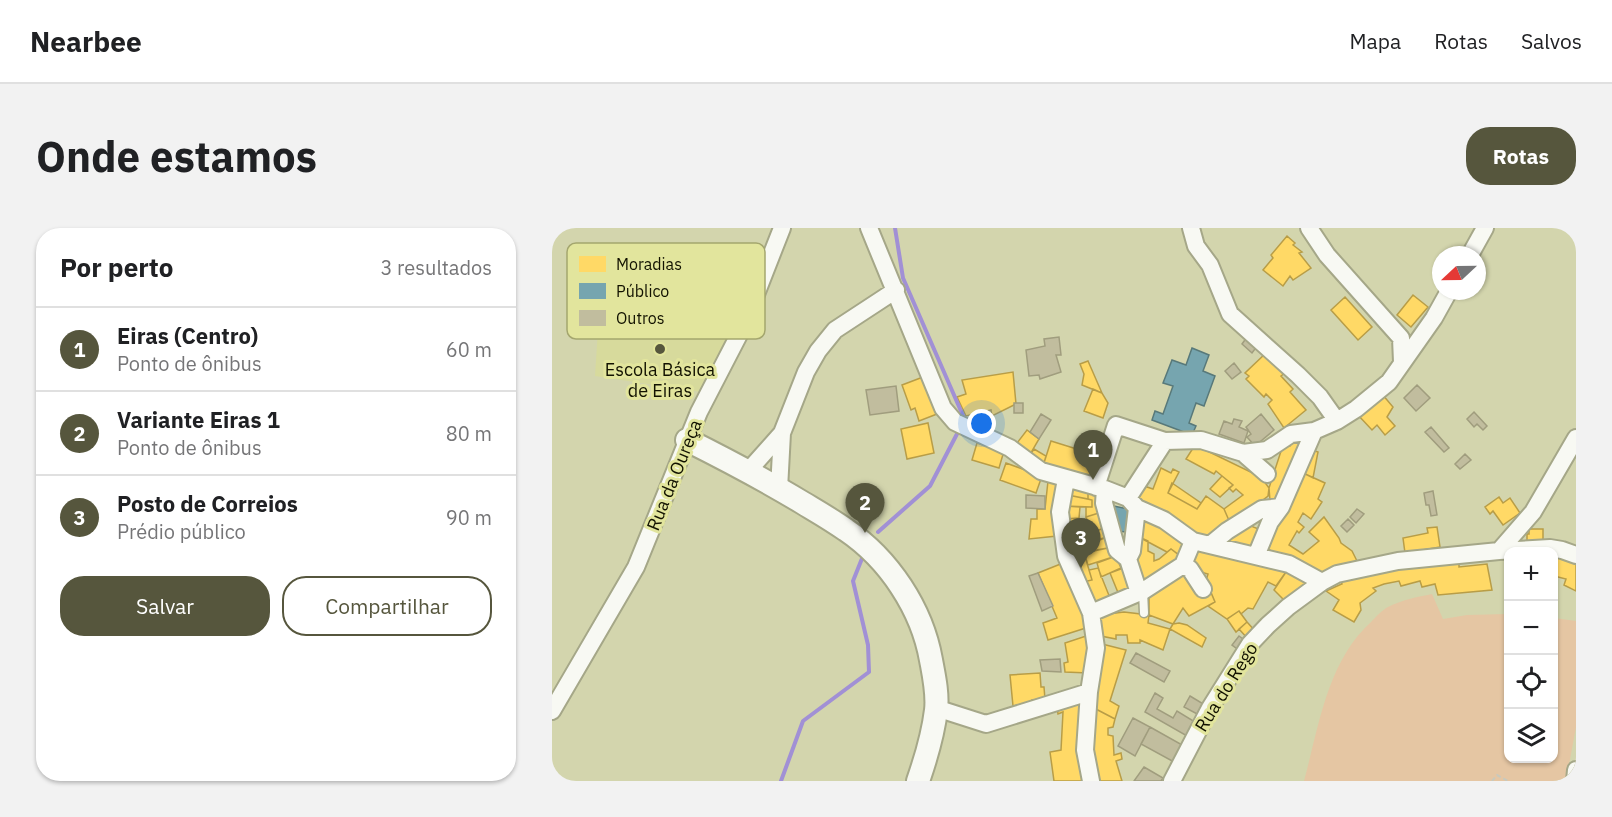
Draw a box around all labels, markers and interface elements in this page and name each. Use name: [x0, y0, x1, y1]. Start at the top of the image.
text: Nearbee: [30, 23, 142, 60]
text: Mapa: [1350, 27, 1401, 55]
text: Rotas: [1434, 27, 1488, 55]
text: Salvos: [1521, 27, 1582, 55]
button: Rotas: [1466, 127, 1576, 185]
text: Onde estamos: [36, 129, 317, 184]
legend: [567, 243, 765, 339]
north arrow: [1432, 246, 1486, 300]
text: Por perto: [60, 250, 173, 284]
text: 3 resultados: [380, 254, 492, 281]
text: Moradias: [616, 254, 682, 274]
text: Público: [616, 281, 669, 301]
text: Outros: [616, 308, 665, 328]
text: Eiras (Centro): [117, 321, 258, 350]
text: 1: [74, 336, 86, 363]
text: 60 m: [446, 336, 492, 363]
marker: Escola Básica de Eiras: [653, 342, 667, 356]
text: Ponto de ônibus: [117, 350, 262, 377]
place label: Escola Básica de Eiras: [605, 358, 716, 402]
text: Variante Eiras 1: [117, 405, 280, 434]
your location: [967, 409, 996, 438]
street label: Rua da Oureça: [641, 416, 707, 534]
text: 2: [74, 420, 86, 447]
text: 80 m: [446, 420, 492, 447]
pin: 1: [1074, 430, 1112, 480]
text: Ponto de ônibus: [117, 434, 262, 461]
pin: 2: [846, 484, 884, 533]
text: Posto de Correios: [117, 489, 298, 518]
text: 3: [74, 504, 86, 531]
text: 90 m: [446, 504, 492, 531]
text: Prédio público: [117, 518, 246, 545]
pin: 3: [1062, 518, 1100, 568]
map controls: [1504, 547, 1558, 763]
button: +: [1504, 547, 1558, 601]
button: Salvar: [60, 576, 270, 636]
button: Compartilhar: [282, 576, 492, 636]
button: −: [1504, 601, 1558, 655]
street label: Rua do Rego: [1189, 638, 1263, 736]
button: locate: [1504, 655, 1558, 709]
button: layers: [1504, 709, 1558, 763]

